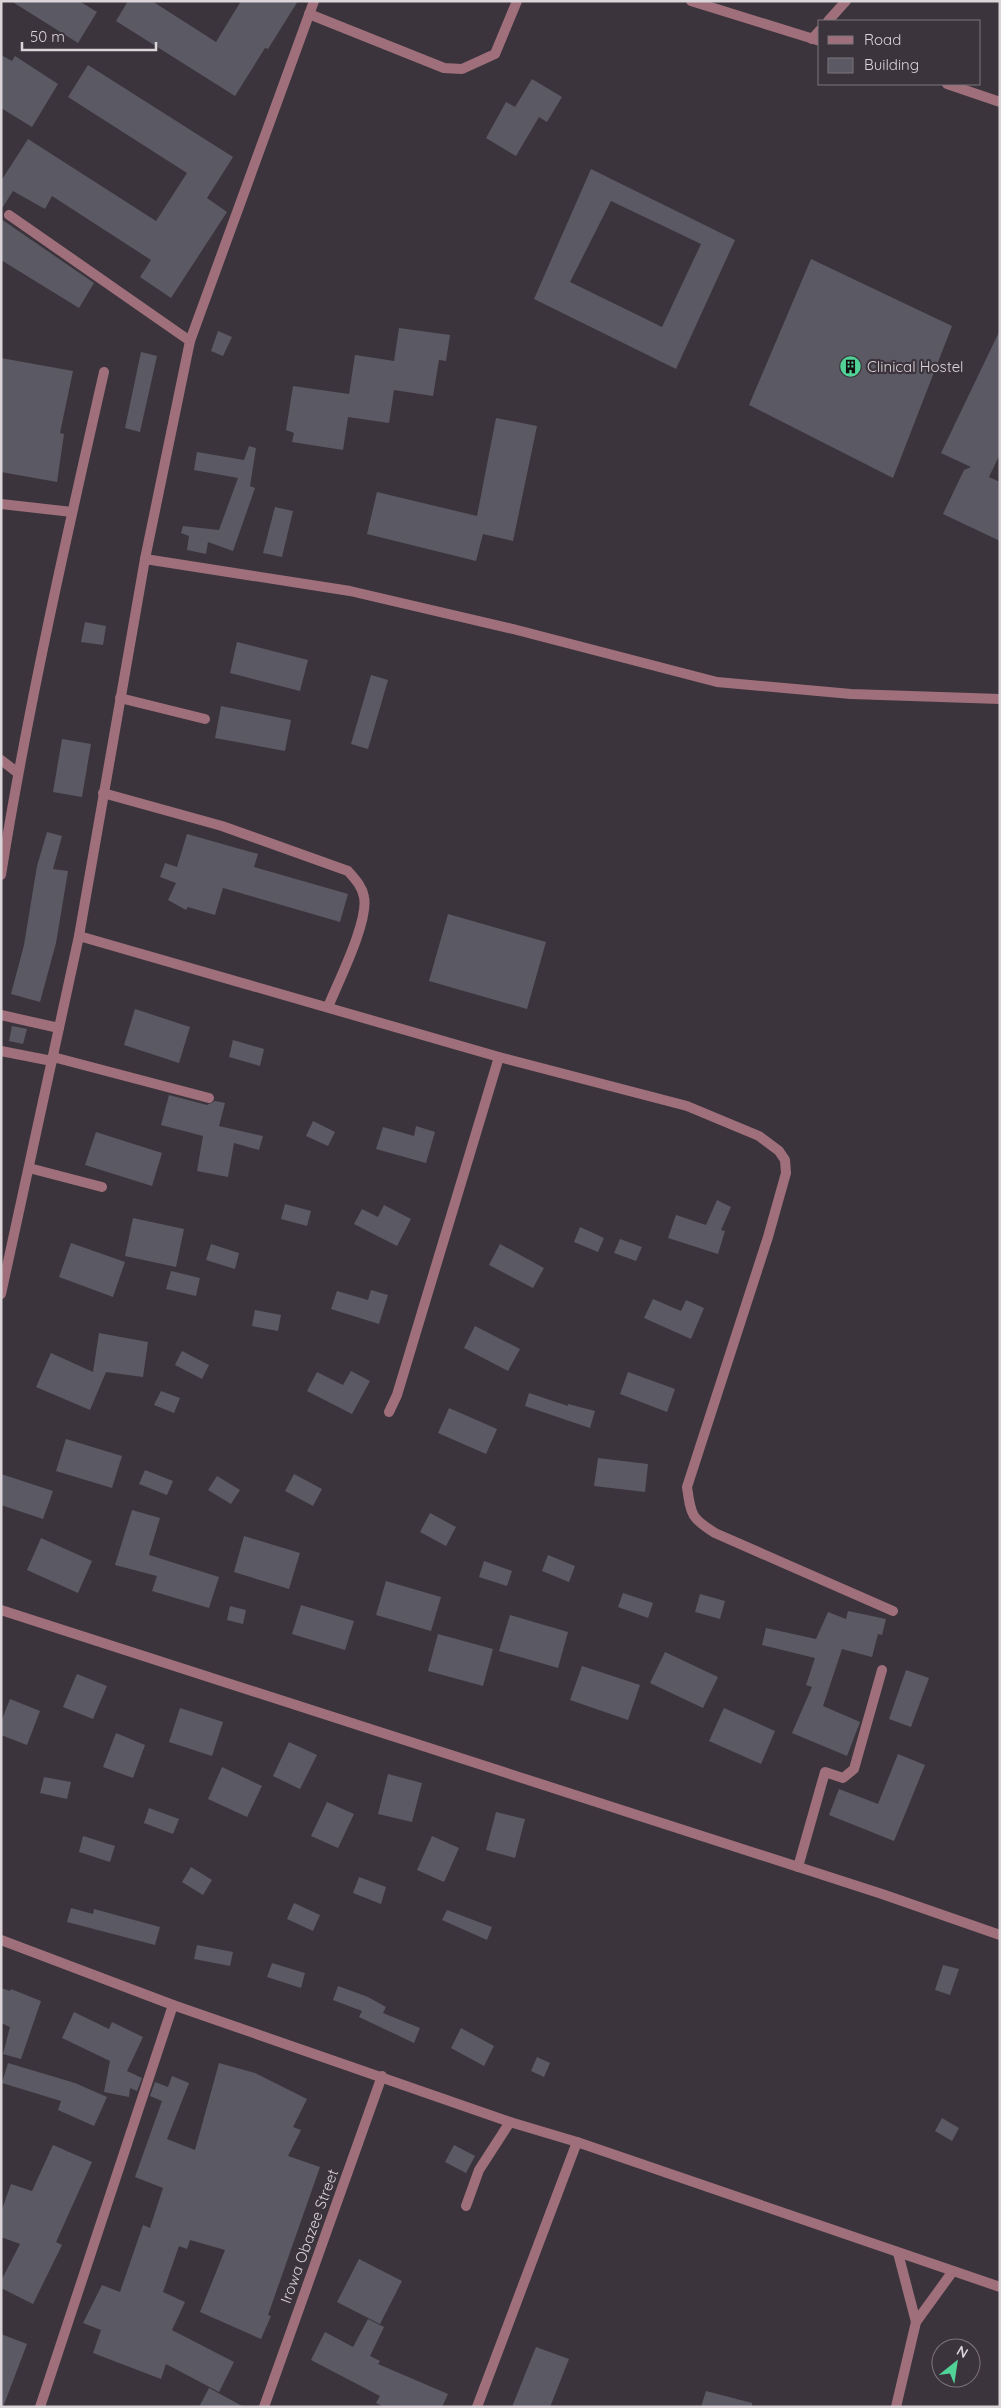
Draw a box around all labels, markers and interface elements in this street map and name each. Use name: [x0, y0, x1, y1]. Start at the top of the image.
scale bar: [22, 20, 156, 52]
legend: [818, 20, 981, 85]
text: 50 m: [30, 27, 65, 46]
text: Road: [864, 30, 901, 49]
text: Building: [864, 55, 919, 74]
building icon: Clinical Hostel: [839, 354, 863, 378]
place label: Clinical Hostel: [867, 357, 964, 376]
street label: Irowa Obazee Street: [276, 2166, 342, 2306]
north arrow: [931, 2338, 981, 2388]
text: N: [954, 2341, 971, 2362]

